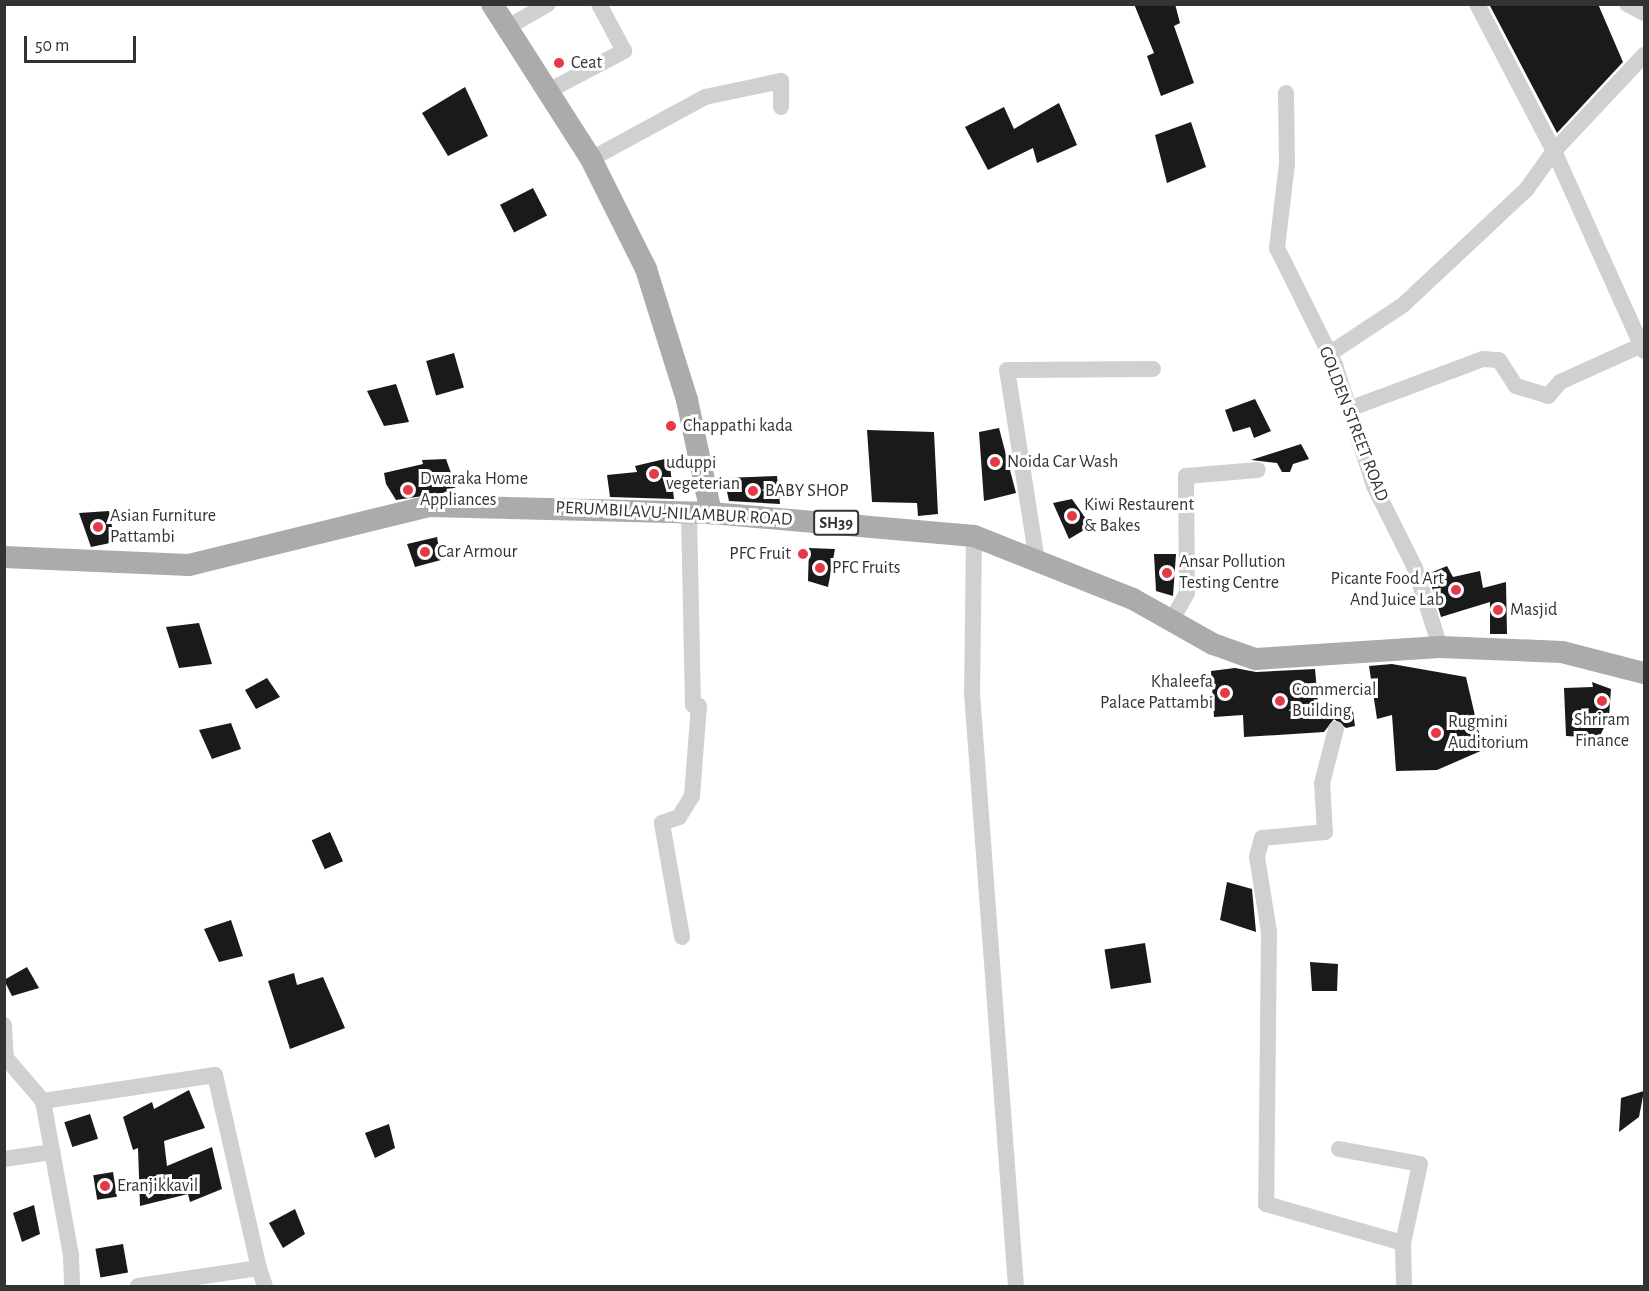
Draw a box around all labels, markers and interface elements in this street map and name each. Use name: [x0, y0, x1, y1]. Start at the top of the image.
scale bar: [27, 24, 140, 62]
text: 50 m: [35, 37, 69, 55]
place label: Ceat: [571, 52, 602, 74]
marker: Ceat: [552, 56, 566, 70]
street label: GOLDEN STREET ROAD: [1313, 343, 1393, 505]
place label: Chappathi kada: [683, 415, 793, 437]
marker: Chappathi kada: [664, 419, 678, 433]
place label: Noida Car Wash: [1007, 451, 1118, 473]
place label: uduppi vegeterian: [666, 453, 740, 496]
marker: Noida Car Wash: [988, 455, 1002, 469]
marker: uduppi vegeterian: [647, 467, 661, 481]
place label: Dwaraka Home Appliances: [420, 469, 528, 512]
place label: BABY SHOP: [765, 480, 849, 502]
marker: Dwaraka Home Appliances: [401, 483, 415, 497]
marker: BABY SHOP: [746, 484, 760, 498]
place label: Kiwi Restaurent & Bakes: [1084, 495, 1194, 538]
street label: PERUMBILAVU-NILAMBUR ROAD: [555, 497, 793, 531]
place label: Asian Furniture Pattambi: [110, 506, 216, 548]
marker: Kiwi Restaurent & Bakes: [1065, 509, 1079, 523]
road number: SH39: [812, 510, 860, 536]
marker: Asian Furniture Pattambi: [91, 520, 105, 534]
place label: Car Armour: [437, 541, 517, 563]
place label: PFC Fruit: [729, 543, 791, 565]
marker: Car Armour: [418, 545, 432, 559]
marker: PFC Fruit: [796, 547, 810, 561]
place label: Ansar Pollution Testing Centre: [1179, 552, 1286, 594]
place label: PFC Fruits: [832, 557, 900, 579]
marker: PFC Fruits: [813, 561, 827, 575]
marker: Ansar Pollution Testing Centre: [1160, 566, 1174, 580]
place label: Picante Food Art And Juice Lab: [1330, 569, 1444, 612]
marker: Picante Food Art And Juice Lab: [1449, 583, 1463, 597]
place label: Masjid: [1510, 599, 1557, 621]
marker: Masjid: [1491, 603, 1505, 617]
place label: Khaleefa Palace Pattambi: [1100, 672, 1213, 714]
place label: Commercial Building: [1292, 680, 1376, 722]
marker: Khaleefa Palace Pattambi: [1218, 686, 1232, 700]
marker: Commercial Building: [1273, 694, 1287, 708]
marker: Shriram Finance: [1595, 694, 1609, 708]
place label: Shriram Finance: [1574, 710, 1630, 752]
place label: Rugmini Auditorium: [1448, 712, 1529, 754]
marker: Rugmini Auditorium: [1429, 726, 1443, 740]
place label: Eranjikkavil: [117, 1175, 198, 1197]
marker: Eranjikkavil: [98, 1179, 112, 1193]

